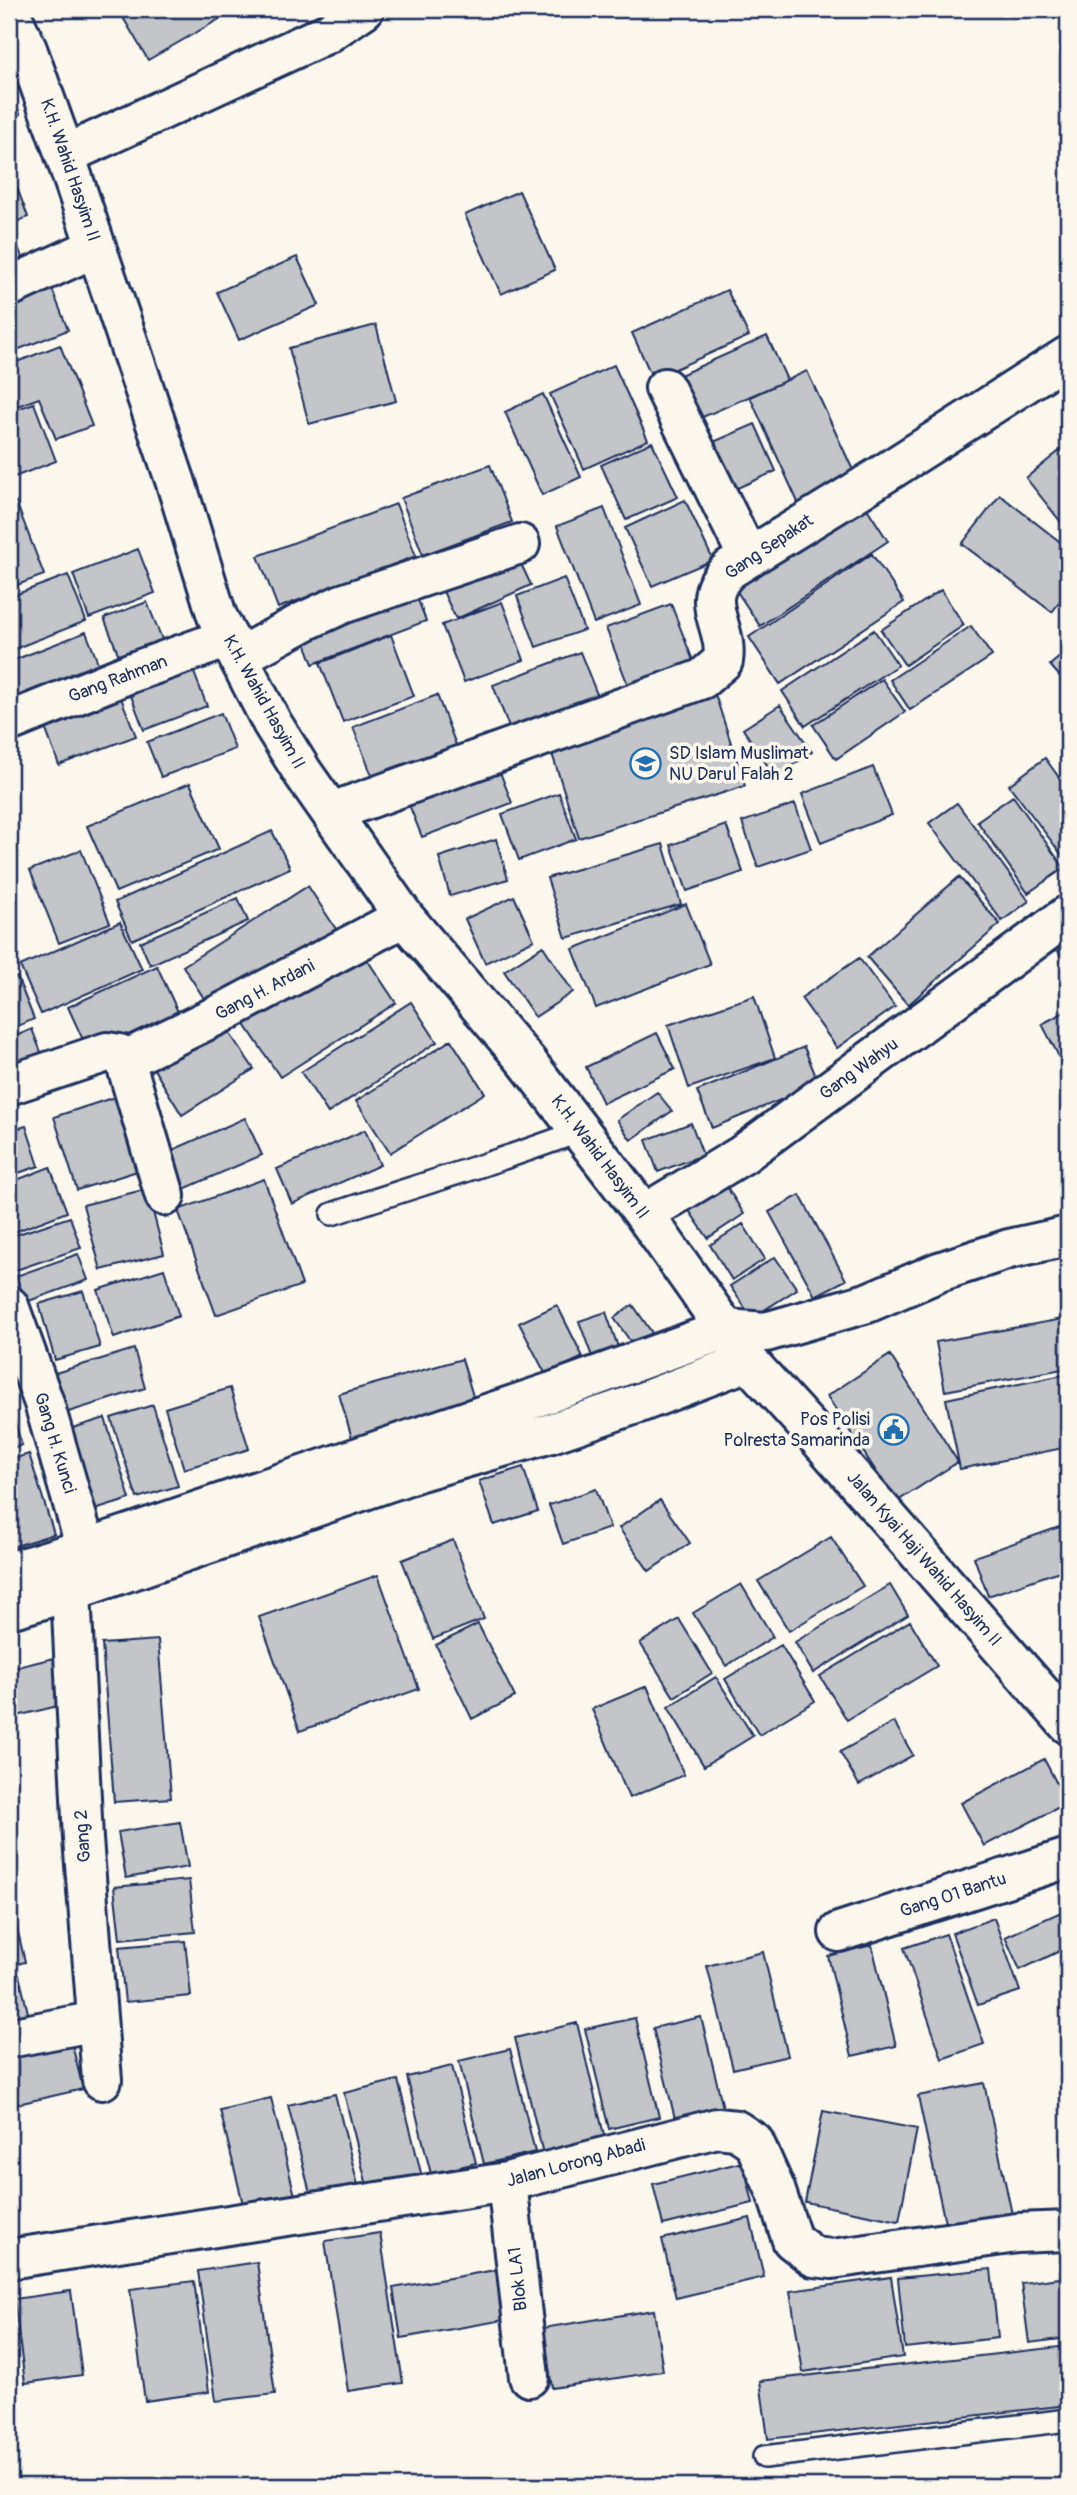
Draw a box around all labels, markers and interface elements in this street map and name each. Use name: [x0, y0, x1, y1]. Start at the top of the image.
street label: K.H. Wahid Hasyim II: [35, 96, 105, 244]
street label: Gang Sepakat: [720, 509, 818, 585]
street label: K.H. Wahid Hasyim II: [218, 631, 310, 773]
street label: Gang Rahman: [65, 650, 171, 708]
place label: SD Islam Muslimat NU Darul Falah 2: [669, 742, 809, 786]
school or university icon: SD Islam Muslimat NU Darul Falah 2: [629, 746, 663, 780]
street label: Gang H. Ardani: [211, 954, 319, 1026]
street label: Gang Wahyu: [815, 1033, 903, 1105]
street label: K.H. Wahid Hasyim II: [546, 1090, 654, 1224]
street label: Gang H. Kunci: [29, 1390, 81, 1496]
place label: Pos Polisi Polresta Samarinda: [724, 1408, 870, 1452]
public building icon: Pos Polisi Polresta Samarinda: [876, 1412, 910, 1446]
street label: Jalan Kyai Haji Wahid Hasyim II: [842, 1467, 1006, 1651]
street label: Gang 2: [70, 1809, 96, 1863]
street label: Gang 01 Bantu: [897, 1867, 1009, 1923]
street label: Jalan Lorong Abadi: [504, 2133, 648, 2193]
street label: Blok LA1: [503, 2246, 533, 2312]

